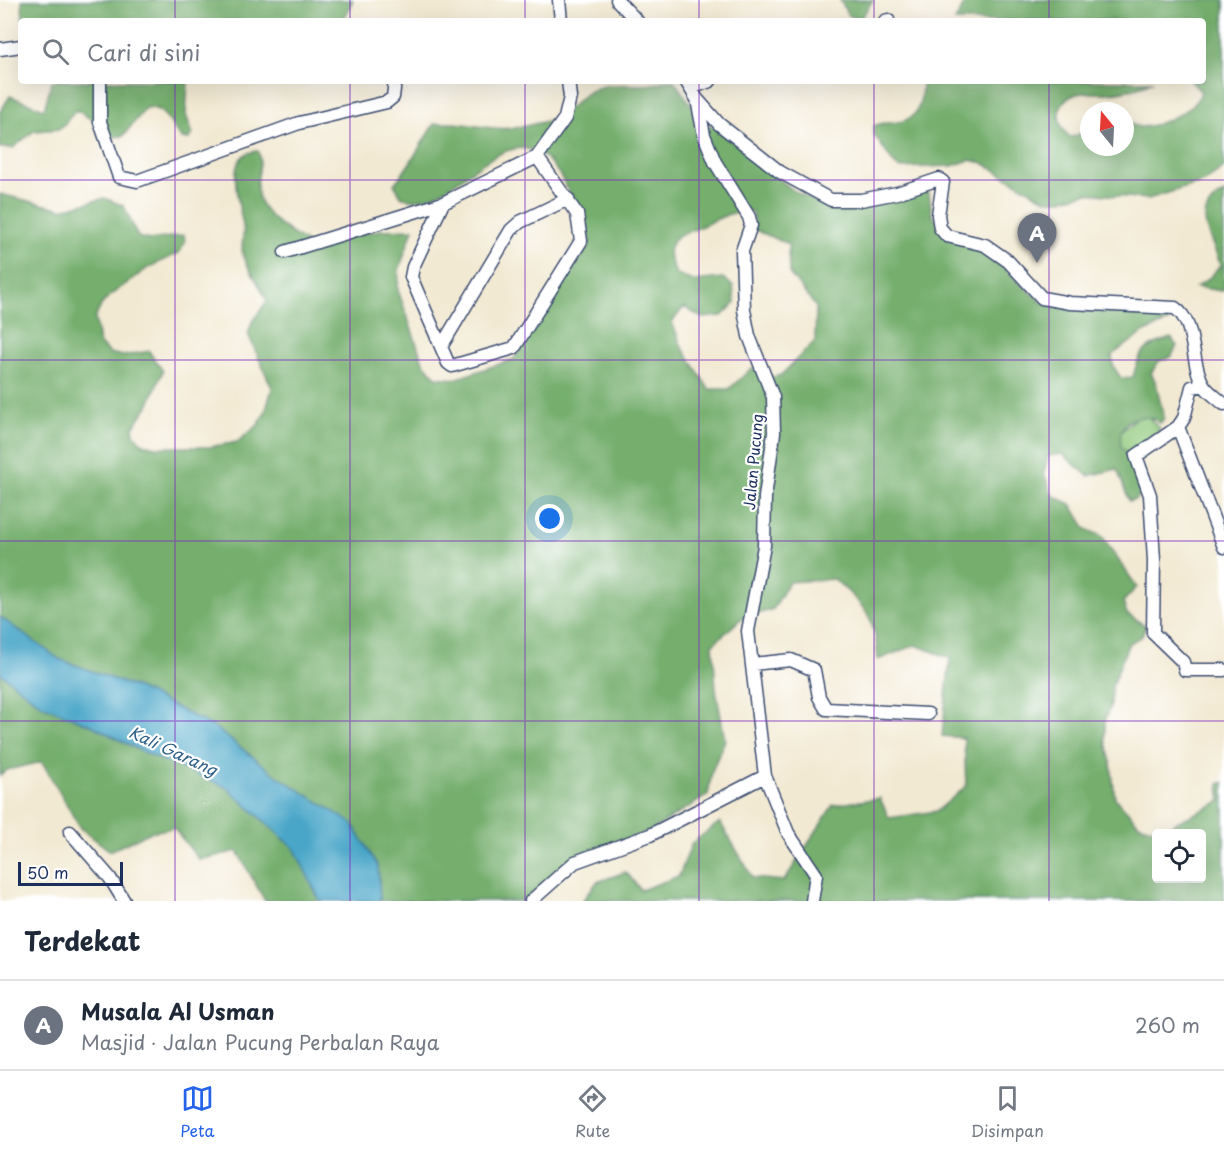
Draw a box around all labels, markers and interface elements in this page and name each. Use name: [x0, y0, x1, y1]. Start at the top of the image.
search box: [18, 18, 1206, 84]
icon: search: [39, 35, 72, 68]
text: Cari di sini: [87, 35, 200, 68]
north arrow: [1080, 102, 1134, 156]
pin: A: [1018, 214, 1056, 263]
street label: Jalan Pucung: [737, 413, 768, 511]
your location: [535, 504, 564, 533]
water label: Kali Garang: [125, 719, 223, 782]
map controls: [1152, 829, 1206, 883]
button: locate: [1152, 829, 1206, 883]
scale bar: [18, 859, 123, 886]
text: 50 m: [27, 860, 68, 884]
text: Terdekat: [24, 921, 141, 960]
text: Musala Al Usman: [81, 994, 274, 1027]
text: A: [36, 1010, 51, 1040]
text: 260 m: [1135, 1010, 1200, 1040]
text: Masjid · Jalan Pucung Perbalan Raya: [81, 1027, 439, 1057]
tab: Peta: [180, 1082, 215, 1142]
tab: Rute: [575, 1082, 610, 1142]
tab: Disimpan: [971, 1082, 1044, 1142]

